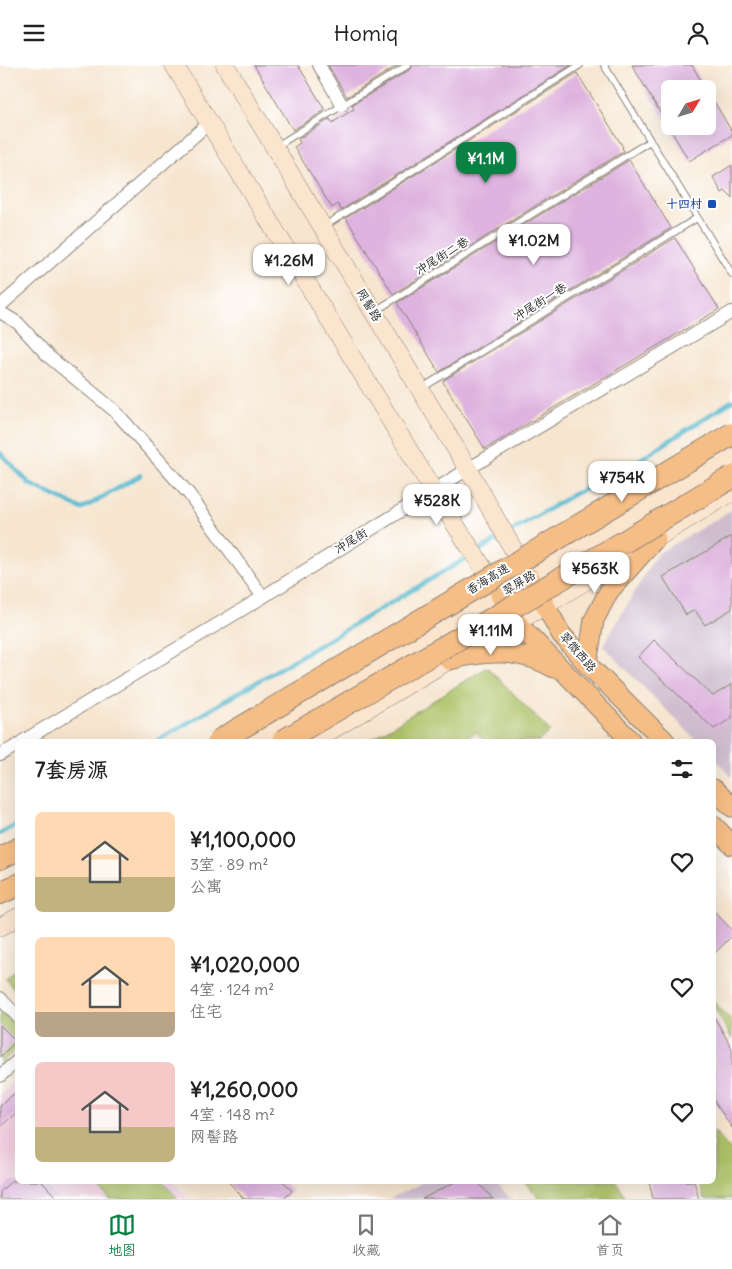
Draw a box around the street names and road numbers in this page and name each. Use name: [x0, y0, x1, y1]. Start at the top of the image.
street label: 冲尾街二巷: [412, 233, 471, 278]
street label: 冲尾街一巷: [510, 279, 569, 324]
street label: 网髻路: [354, 285, 385, 324]
street label: 冲尾街: [331, 525, 370, 556]
street label: 香海高速: [463, 560, 512, 597]
street label: 翠屏路: [499, 567, 538, 598]
street label: 翠微西路: [557, 629, 600, 675]

